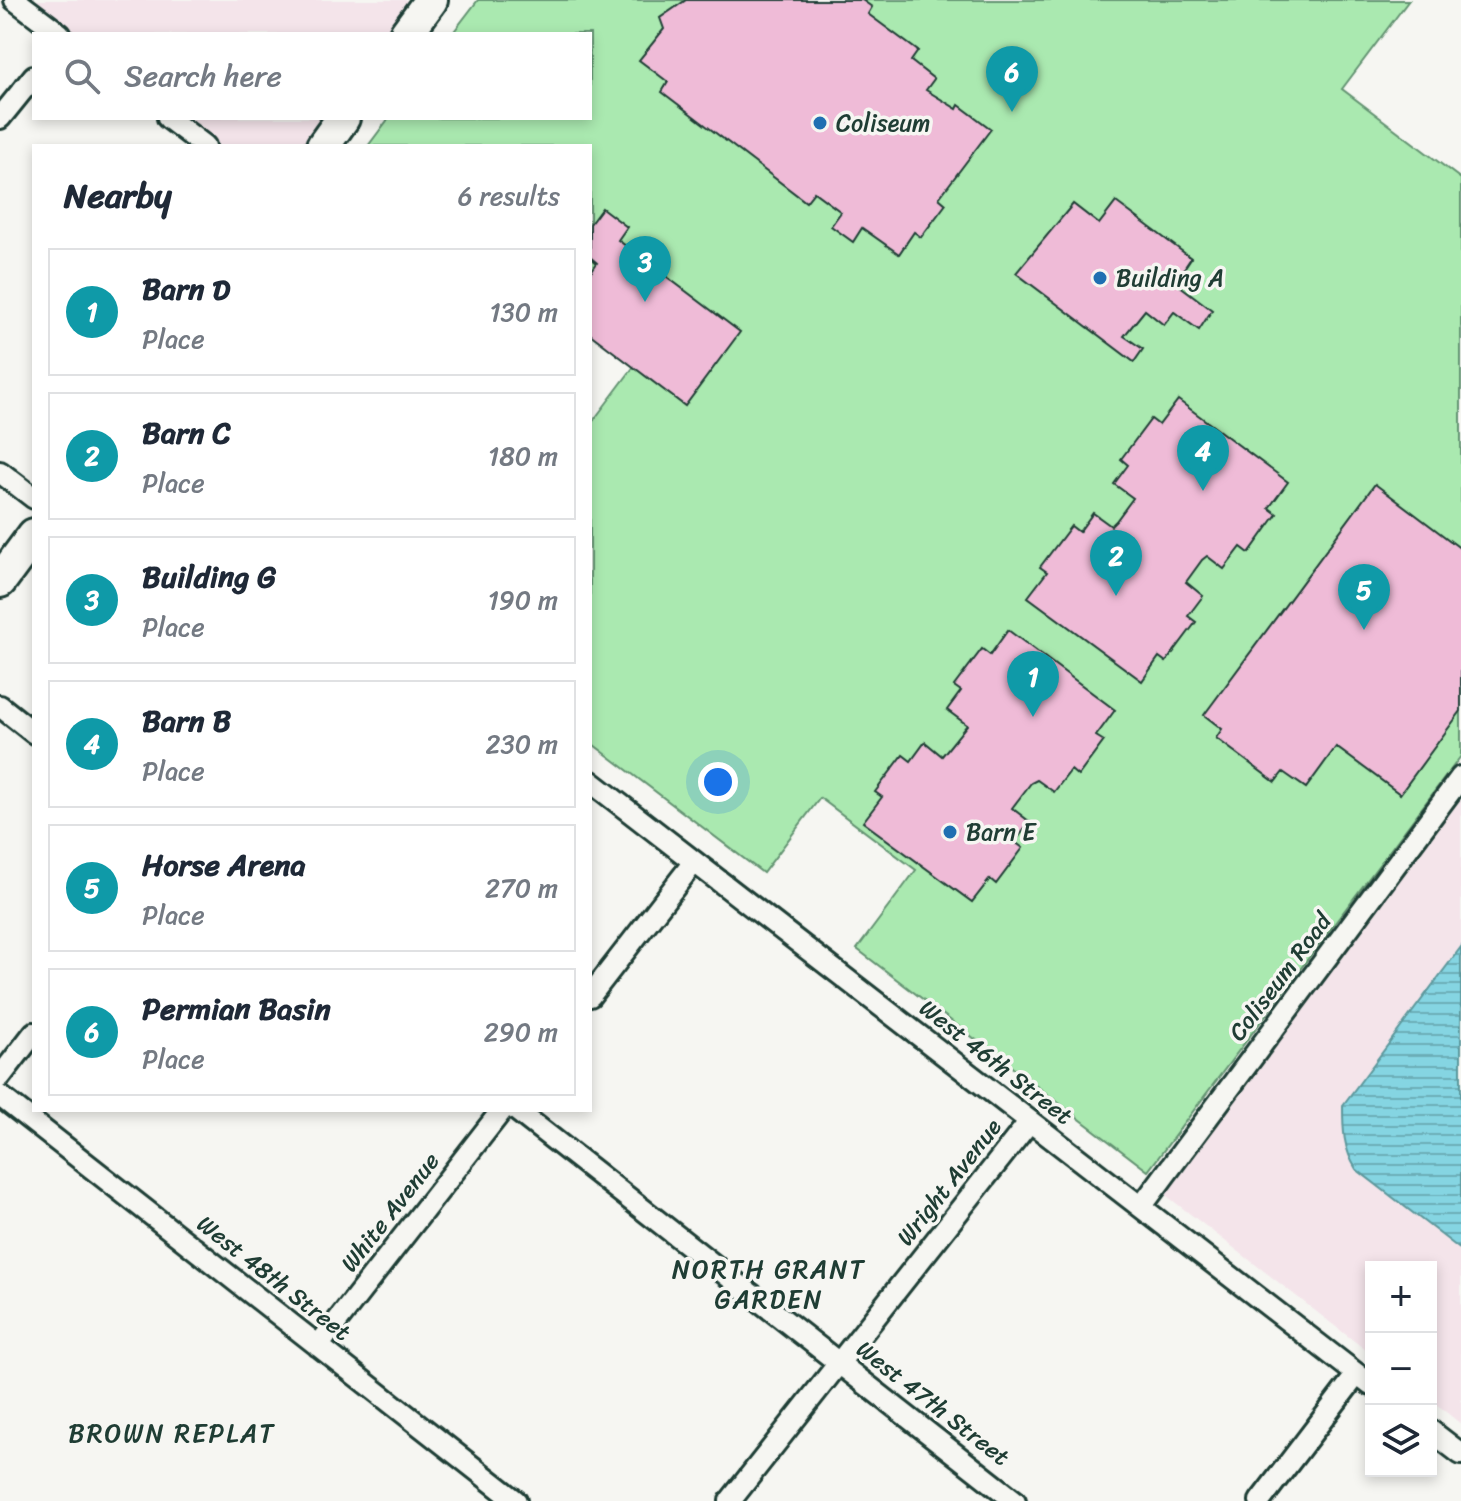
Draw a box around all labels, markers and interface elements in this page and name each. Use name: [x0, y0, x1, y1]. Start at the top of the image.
search box: [32, 32, 592, 120]
pin: 6: [986, 46, 1038, 112]
text: Search here: [124, 49, 282, 103]
icon: search: [60, 54, 104, 98]
place label: Coliseum: [836, 102, 931, 144]
marker: Coliseum: [811, 114, 829, 132]
text: Nearby: [64, 166, 172, 226]
text: 6 results: [458, 173, 560, 219]
pin: 3: [619, 236, 671, 302]
place label: Building A: [1116, 257, 1224, 299]
text: Barn D: [142, 262, 230, 316]
marker: Building A: [1091, 269, 1109, 287]
text: 1: [86, 289, 98, 335]
text: 130 m: [489, 289, 558, 335]
text: Place: [142, 316, 205, 362]
text: Barn C: [142, 406, 231, 460]
pin: 4: [1177, 425, 1229, 491]
text: 2: [84, 433, 100, 479]
text: 180 m: [488, 433, 558, 479]
text: Place: [142, 460, 205, 506]
pin: 2: [1090, 530, 1142, 596]
text: Building G: [142, 550, 276, 604]
pin: 5: [1338, 564, 1390, 630]
text: 3: [85, 577, 99, 623]
text: 190 m: [488, 577, 558, 623]
text: Place: [142, 604, 205, 650]
pin: 1: [1007, 651, 1059, 717]
text: Barn B: [142, 694, 232, 748]
text: 4: [84, 721, 100, 767]
text: 230 m: [486, 721, 558, 767]
text: Place: [142, 748, 205, 794]
your location: [698, 762, 738, 802]
place label: Barn E: [966, 811, 1037, 853]
marker: Barn E: [941, 823, 959, 841]
text: Horse Arena: [142, 838, 305, 892]
text: 5: [84, 865, 100, 911]
text: 270 m: [485, 865, 558, 911]
text: Place: [142, 892, 205, 938]
street label: Coliseum Road: [1217, 902, 1344, 1050]
text: Permian Basin: [142, 982, 331, 1036]
street label: West 46th Street: [910, 988, 1082, 1136]
text: 6: [85, 1009, 99, 1055]
text: 290 m: [484, 1009, 558, 1055]
text: Place: [142, 1036, 205, 1082]
street label: Wright Avenue: [885, 1108, 1013, 1255]
street label: White Avenue: [329, 1143, 451, 1281]
street label: West 48th Street: [187, 1204, 361, 1352]
district label: NORTH GRANT GARDEN: [672, 1246, 866, 1322]
map controls: [1365, 1261, 1437, 1477]
button: +: [1365, 1261, 1437, 1333]
street label: West 47th Street: [847, 1329, 1019, 1477]
button: −: [1365, 1333, 1437, 1405]
button: layers: [1365, 1405, 1437, 1477]
district label: BROWN REPLAT: [68, 1410, 276, 1456]

